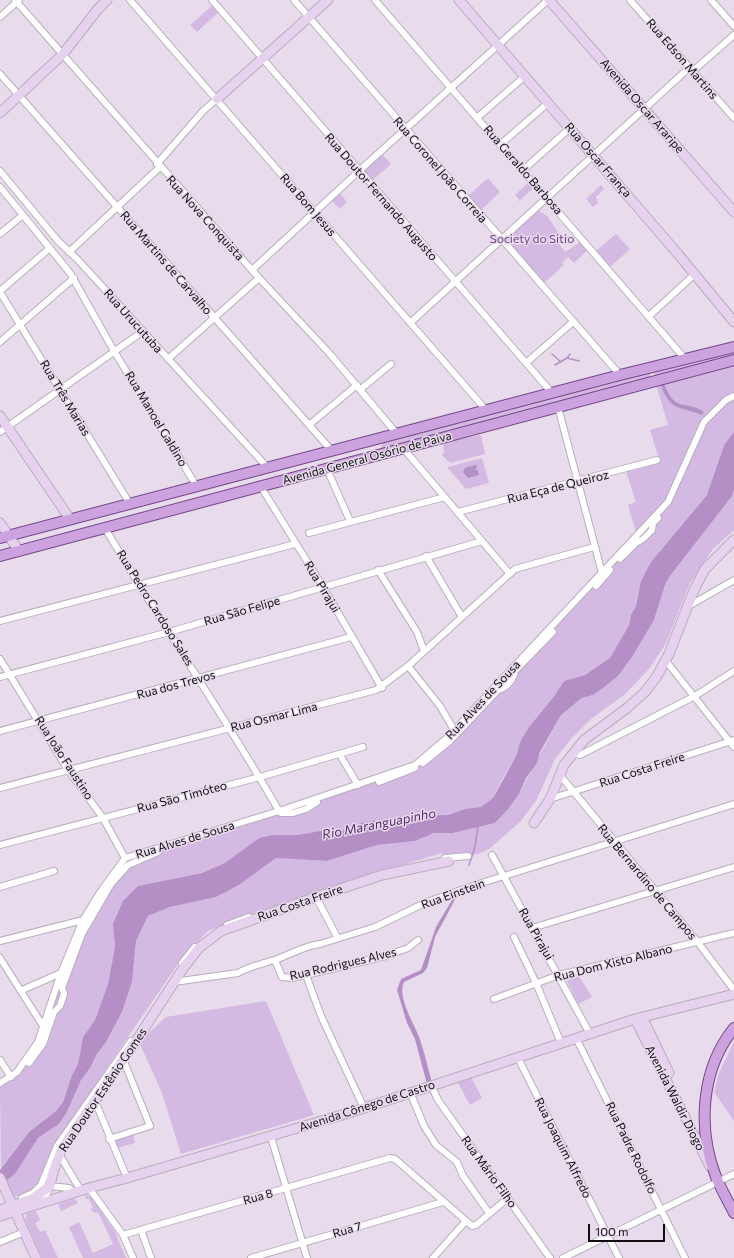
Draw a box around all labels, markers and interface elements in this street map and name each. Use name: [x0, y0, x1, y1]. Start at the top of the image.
street label: Rua Edson Martins: [643, 16, 721, 102]
street label: Avenida Oscar Araripe: [597, 56, 687, 156]
street label: Rua Coronel João Correia: [390, 114, 490, 226]
street label: Rua Oscar França: [562, 120, 634, 200]
street label: Rua Geraldo Barbosa: [480, 122, 566, 218]
street label: Rua Doutor Fernando Augusto: [322, 130, 440, 264]
street label: Rua Bom Jesus: [277, 171, 339, 239]
street label: Rua Nova Conquista: [163, 172, 247, 264]
street label: Rua Martins de Carvalho: [117, 208, 215, 318]
park label: Society do Sitio: [490, 232, 574, 246]
street label: Rua Urucutuba: [101, 286, 165, 356]
street label: Rua Três Marias: [37, 357, 93, 439]
street label: Rua Manoel Galdino: [122, 369, 190, 469]
street label: Avenida General Osório de Paiva: [281, 428, 453, 488]
street label: Rua Eça de Queiroz: [506, 467, 610, 507]
street label: Rua Pedro Cardoso Sales: [113, 547, 197, 669]
street label: Rua Pirajui: [301, 559, 343, 615]
street label: Rua São Felipe: [202, 593, 282, 629]
street label: Rua Alves de Sousa: [443, 657, 523, 743]
street label: Rua dos Trevos: [135, 668, 217, 702]
street label: Rua Osmar Lima: [229, 699, 319, 735]
street label: Rua João Faustino: [32, 714, 96, 802]
street label: Rua Costa Freire: [597, 749, 687, 791]
street label: Rua São Timóteo: [135, 778, 229, 816]
water label: Rio Maranguapinho: [321, 805, 437, 843]
street label: Rua Alves de Sousa: [134, 818, 236, 862]
street label: Rua Bernardino de Campos: [594, 821, 700, 943]
street label: Rua Einstein: [419, 876, 487, 912]
street label: Rua Costa Freire: [256, 882, 344, 924]
street label: Rua Pirajui: [515, 905, 557, 963]
street label: Rua Dom Xisto Albano: [552, 941, 674, 985]
street label: Rua Rodrigues Alves: [288, 945, 398, 983]
street label: Rua Doutor Estênio Gomes: [56, 1025, 150, 1155]
street label: Avenida Waldir Diogo: [642, 1043, 708, 1153]
street label: Avenida Cônego de Castro: [297, 1077, 437, 1135]
street label: Rua Joaquim Alfredo: [531, 1095, 595, 1201]
street label: Rua Padre Rodolfo: [602, 1100, 660, 1196]
street label: Rua Mário Filho: [458, 1133, 520, 1211]
street label: Rua 8: [241, 1186, 275, 1208]
scale bar: [590, 1216, 667, 1242]
street label: Rua 7: [331, 1219, 363, 1241]
text: 100 m: [595, 1224, 629, 1238]

